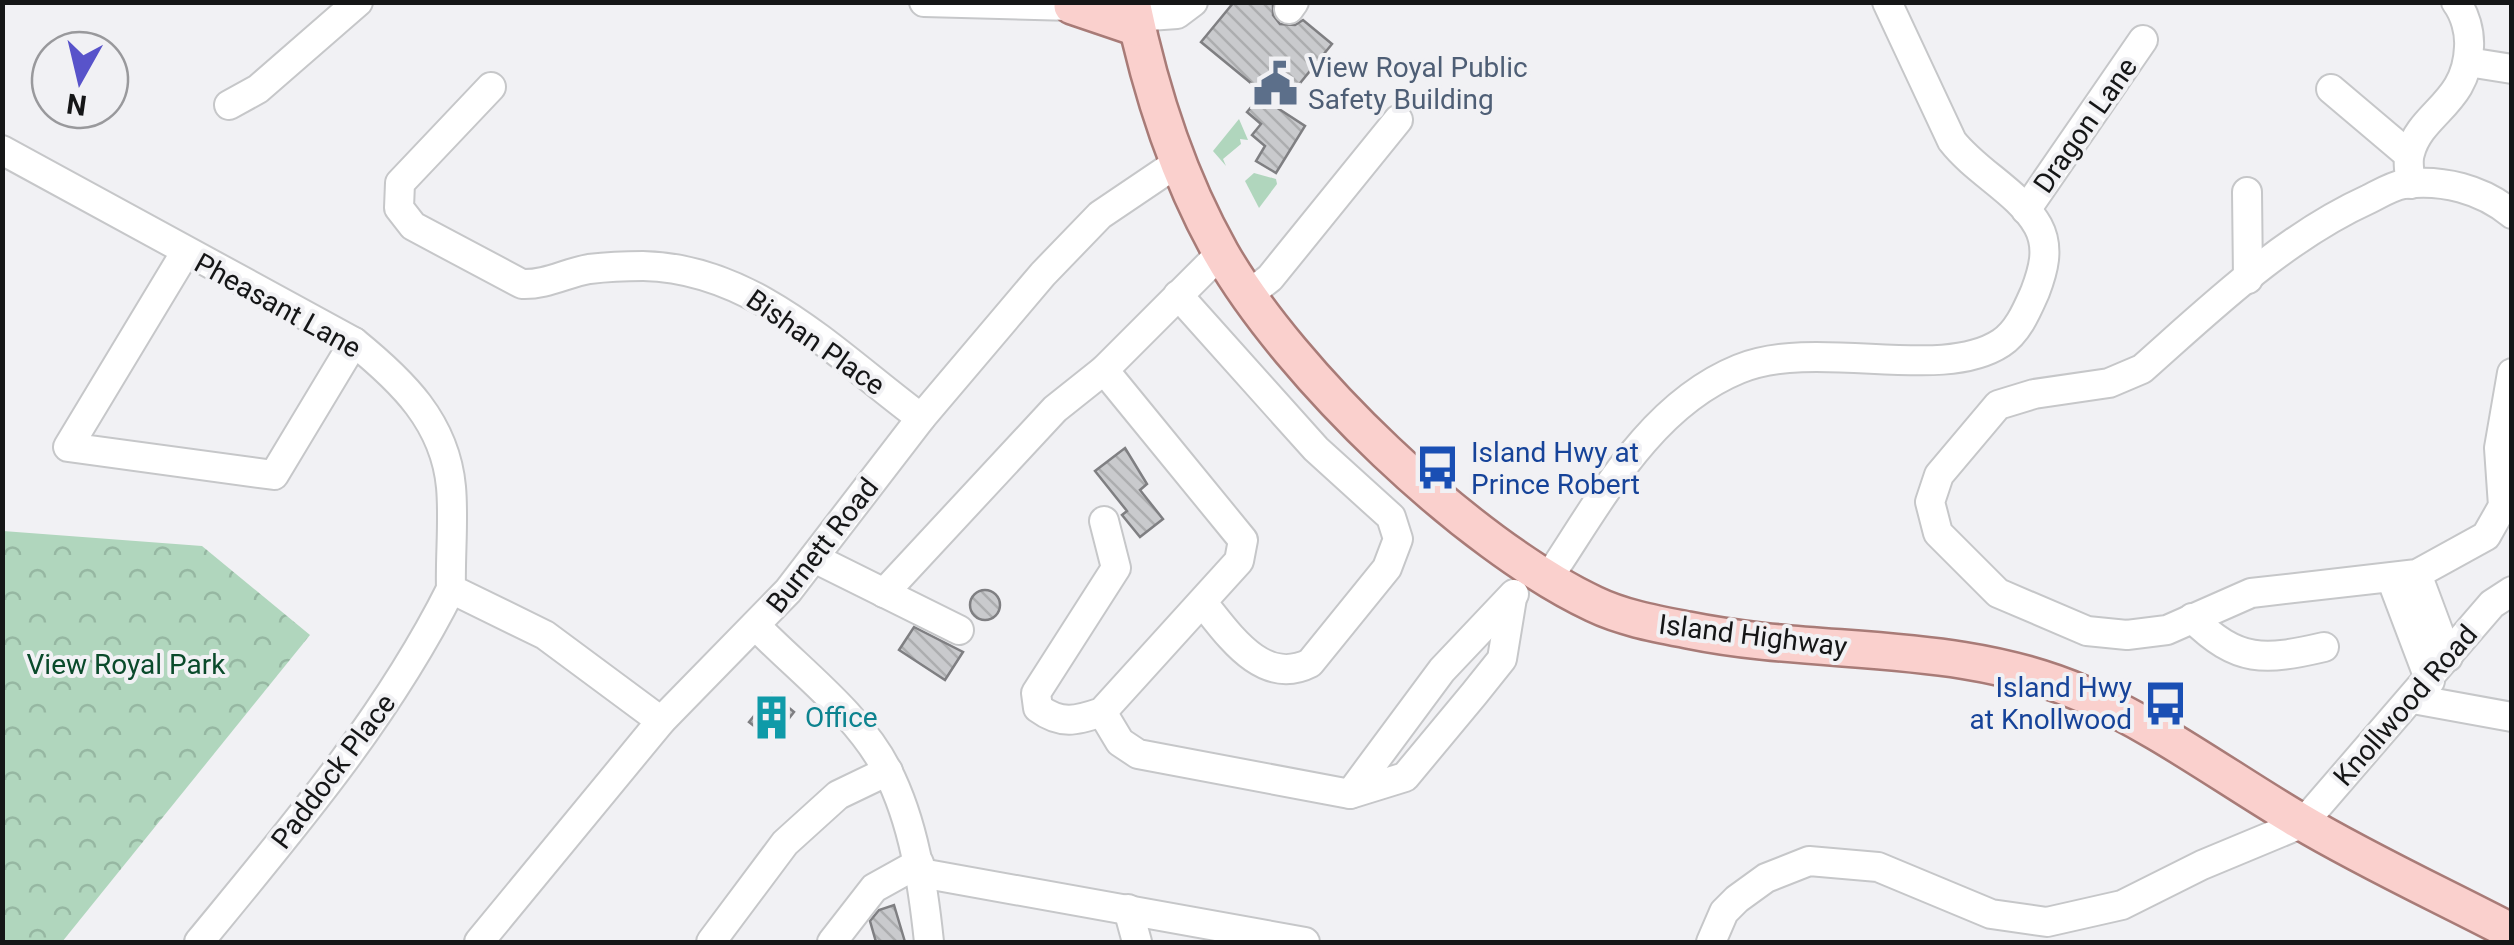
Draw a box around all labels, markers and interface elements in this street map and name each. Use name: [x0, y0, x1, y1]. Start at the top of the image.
north arrow: [30, 30, 130, 130]
place label: View Royal Public Safety Building: [1308, 51, 1528, 116]
street label: Dragon Lane: [2027, 51, 2144, 199]
public building icon: View Royal Public Safety Building: [1251, 59, 1299, 107]
text: N: [65, 87, 89, 122]
street label: Pheasant Lane: [189, 246, 367, 365]
street label: Bishan Place: [740, 283, 891, 402]
place label: Island Hwy at Prince Robert: [1471, 436, 1640, 501]
bus stop icon: Island Hwy at Prince Robert: [1414, 444, 1462, 492]
street label: Burnett Road: [759, 471, 885, 619]
street label: Island Highway: [1657, 608, 1849, 663]
street label: Knollwood Road: [2327, 618, 2484, 792]
park label: View Royal Park: [27, 648, 226, 681]
place label: Island Hwy at Knollwood: [1970, 671, 2132, 736]
bus stop icon: Island Hwy at Knollwood: [2141, 679, 2189, 727]
street label: Paddock Place: [264, 687, 402, 855]
building icon: Office: [748, 693, 796, 741]
place label: Office: [805, 701, 878, 734]

